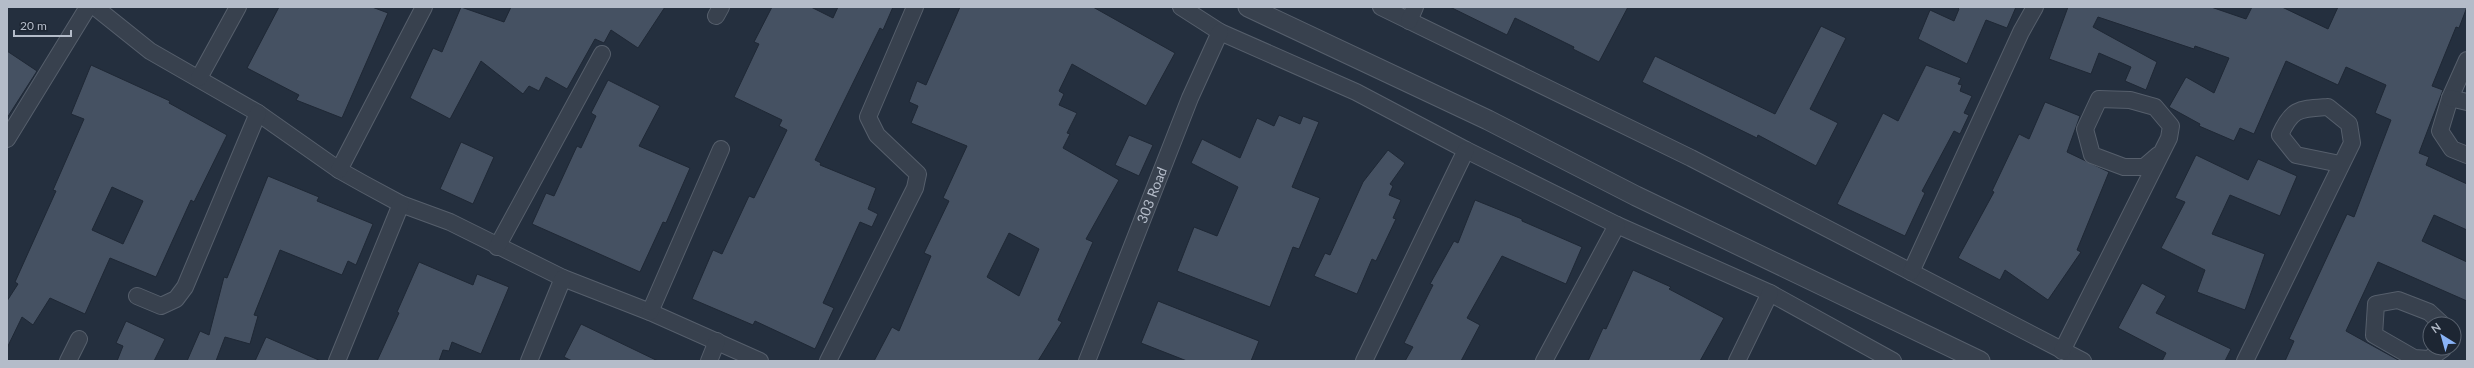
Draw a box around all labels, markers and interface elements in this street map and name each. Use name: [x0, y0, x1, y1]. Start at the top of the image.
scale bar: [14, 12, 71, 38]
text: 20 m: [20, 18, 47, 33]
street label: 303 Road: [1133, 164, 1170, 226]
north arrow: [2422, 316, 2462, 356]
text: N: [2428, 320, 2443, 335]

